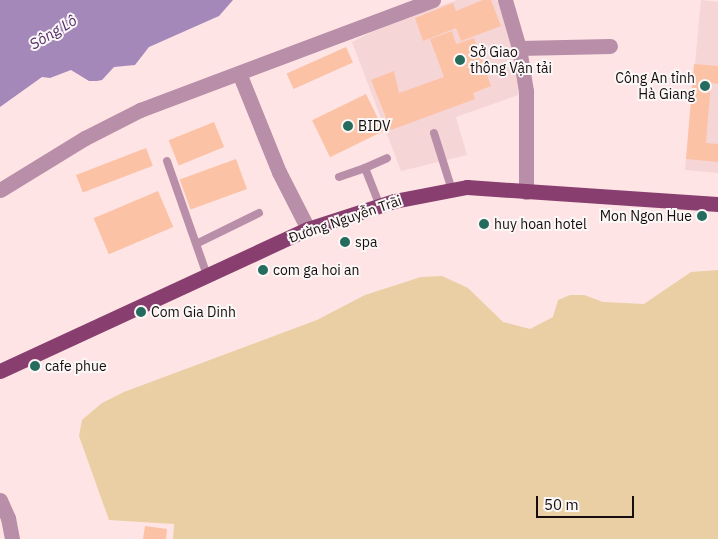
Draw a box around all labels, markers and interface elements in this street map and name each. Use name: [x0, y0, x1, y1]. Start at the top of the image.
water label: Sông Lô: [26, 11, 80, 53]
place label: Sở Giao thông Vận tải: [470, 44, 552, 76]
marker: Sở Giao thông Vận tải: [454, 54, 466, 66]
place label: Công An tỉnh Hà Giang: [615, 70, 695, 102]
marker: Công An tỉnh Hà Giang: [699, 80, 711, 92]
place label: BIDV: [358, 118, 390, 134]
marker: BIDV: [342, 120, 354, 132]
street label: Đường Nguyễn Trãi: [286, 192, 404, 246]
place label: Mon Ngon Hue: [600, 208, 692, 224]
marker: Mon Ngon Hue: [696, 210, 708, 222]
place label: huy hoan hotel: [494, 216, 587, 232]
marker: huy hoan hotel: [478, 218, 490, 230]
place label: spa: [355, 234, 377, 250]
marker: spa: [339, 236, 351, 248]
place label: com ga hoi an: [273, 262, 359, 278]
marker: com ga hoi an: [257, 264, 269, 276]
place label: Com Gia Dinh: [151, 304, 236, 320]
marker: Com Gia Dinh: [135, 306, 147, 318]
place label: cafe phue: [45, 358, 107, 374]
marker: cafe phue: [29, 360, 41, 372]
scale bar: [538, 486, 636, 518]
text: 50 m: [544, 495, 579, 514]

